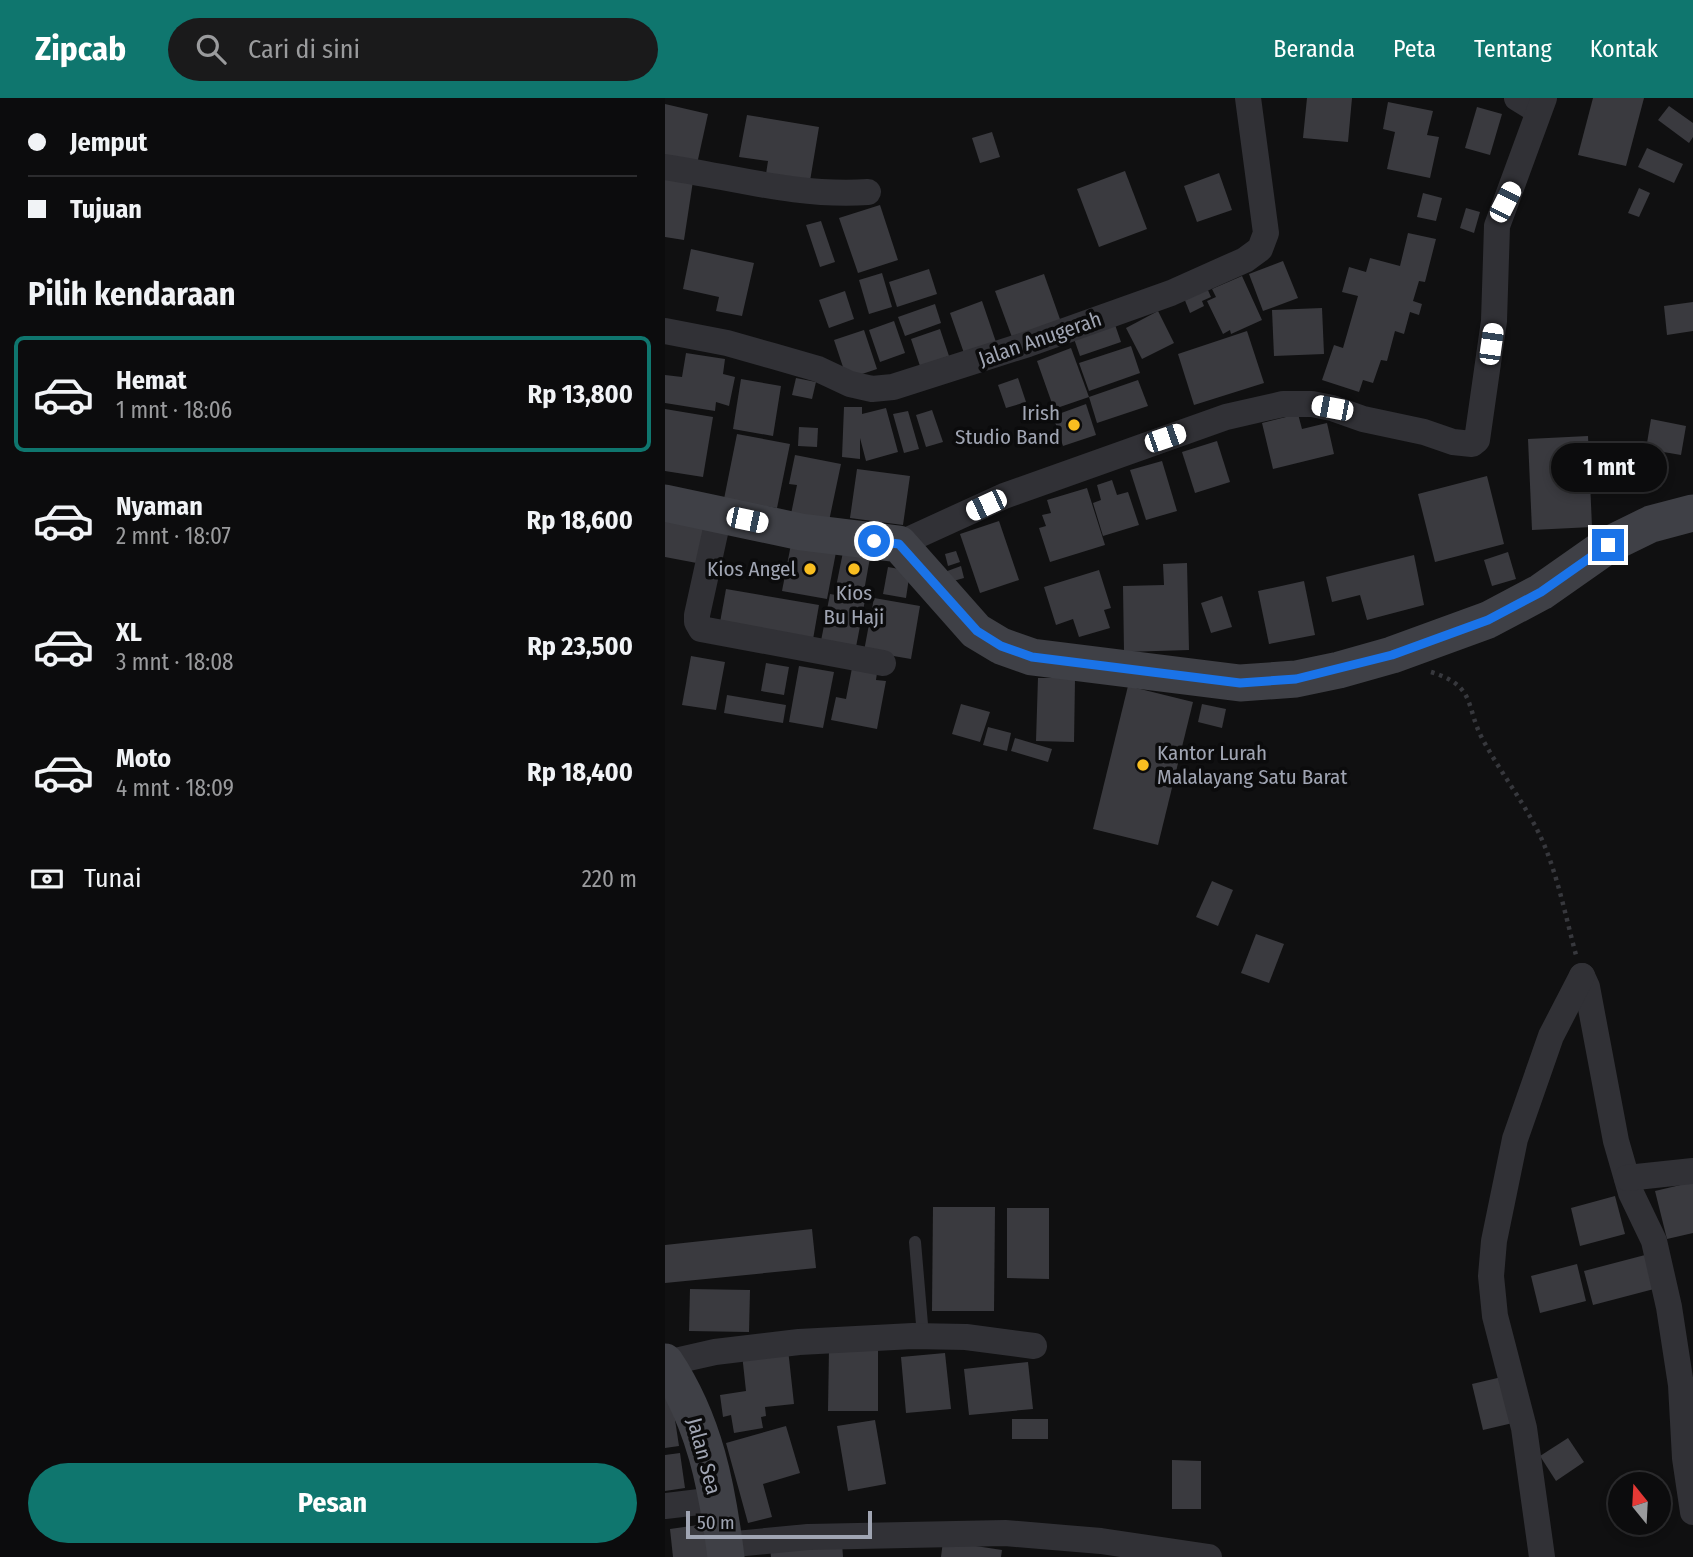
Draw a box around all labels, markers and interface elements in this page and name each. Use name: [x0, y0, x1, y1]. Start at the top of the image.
search box: [168, 18, 658, 81]
text: Zipcab: [35, 29, 126, 69]
icon: search: [192, 30, 230, 68]
text: Cari di sini: [248, 34, 360, 65]
text: Beranda: [1273, 35, 1355, 63]
text: Peta: [1393, 35, 1436, 63]
text: Tentang: [1474, 35, 1552, 63]
text: Kontak: [1590, 35, 1658, 63]
text: Jemput: [70, 127, 147, 158]
car: [1487, 179, 1524, 225]
text: Tujuan: [70, 194, 142, 225]
text: Pilih kendaraan: [28, 275, 236, 313]
street label: Jalan Anugerah: [975, 306, 1105, 372]
car: [1478, 322, 1505, 366]
icon: car: [32, 363, 95, 426]
text: Hemat: [116, 365, 187, 396]
text: Rp 13,800: [528, 379, 633, 410]
car: [1310, 394, 1355, 422]
text: 1 mnt · 18:06: [116, 396, 232, 424]
place label: Irish Studio Band: [955, 400, 1060, 450]
marker: Irish Studio Band: [1066, 417, 1082, 433]
car: [1142, 421, 1189, 455]
callout: 1 mnt: [1550, 444, 1666, 492]
text: 1 mnt: [1583, 453, 1635, 481]
car: [963, 487, 1010, 523]
icon: car: [32, 489, 95, 552]
text: Nyaman: [116, 491, 203, 522]
text: Rp 18,600: [527, 505, 633, 536]
car: [725, 505, 770, 535]
text: 2 mnt · 18:07: [116, 522, 231, 550]
route start: [858, 525, 890, 557]
route end: [1592, 529, 1624, 561]
place label: Kios Angel: [707, 556, 796, 582]
marker: Kios Angel: [802, 561, 818, 577]
marker: Kios Bu Haji: [846, 561, 862, 577]
place label: Kios Bu Haji: [824, 580, 884, 630]
icon: car: [32, 615, 95, 678]
text: XL: [116, 617, 142, 648]
text: Rp 23,500: [527, 631, 633, 662]
text: 3 mnt · 18:08: [116, 648, 234, 676]
place label: Kantor Lurah Malalayang Satu Barat: [1157, 740, 1347, 790]
icon: car: [32, 741, 95, 804]
text: Moto: [116, 743, 171, 774]
text: Rp 18,400: [527, 757, 633, 788]
marker: Kantor Lurah Malalayang Satu Barat: [1135, 757, 1151, 773]
text: 4 mnt · 18:09: [116, 774, 234, 802]
icon: cash: [28, 860, 66, 898]
text: Tunai: [84, 863, 142, 894]
text: 220 m: [582, 865, 637, 893]
street label: Jalan Sea: [681, 1415, 727, 1497]
button: Pesan: [28, 1463, 637, 1543]
north arrow: [1608, 1472, 1671, 1535]
map controls: [1608, 1472, 1671, 1535]
scale bar: [686, 1508, 871, 1540]
text: 50 m: [697, 1511, 735, 1534]

